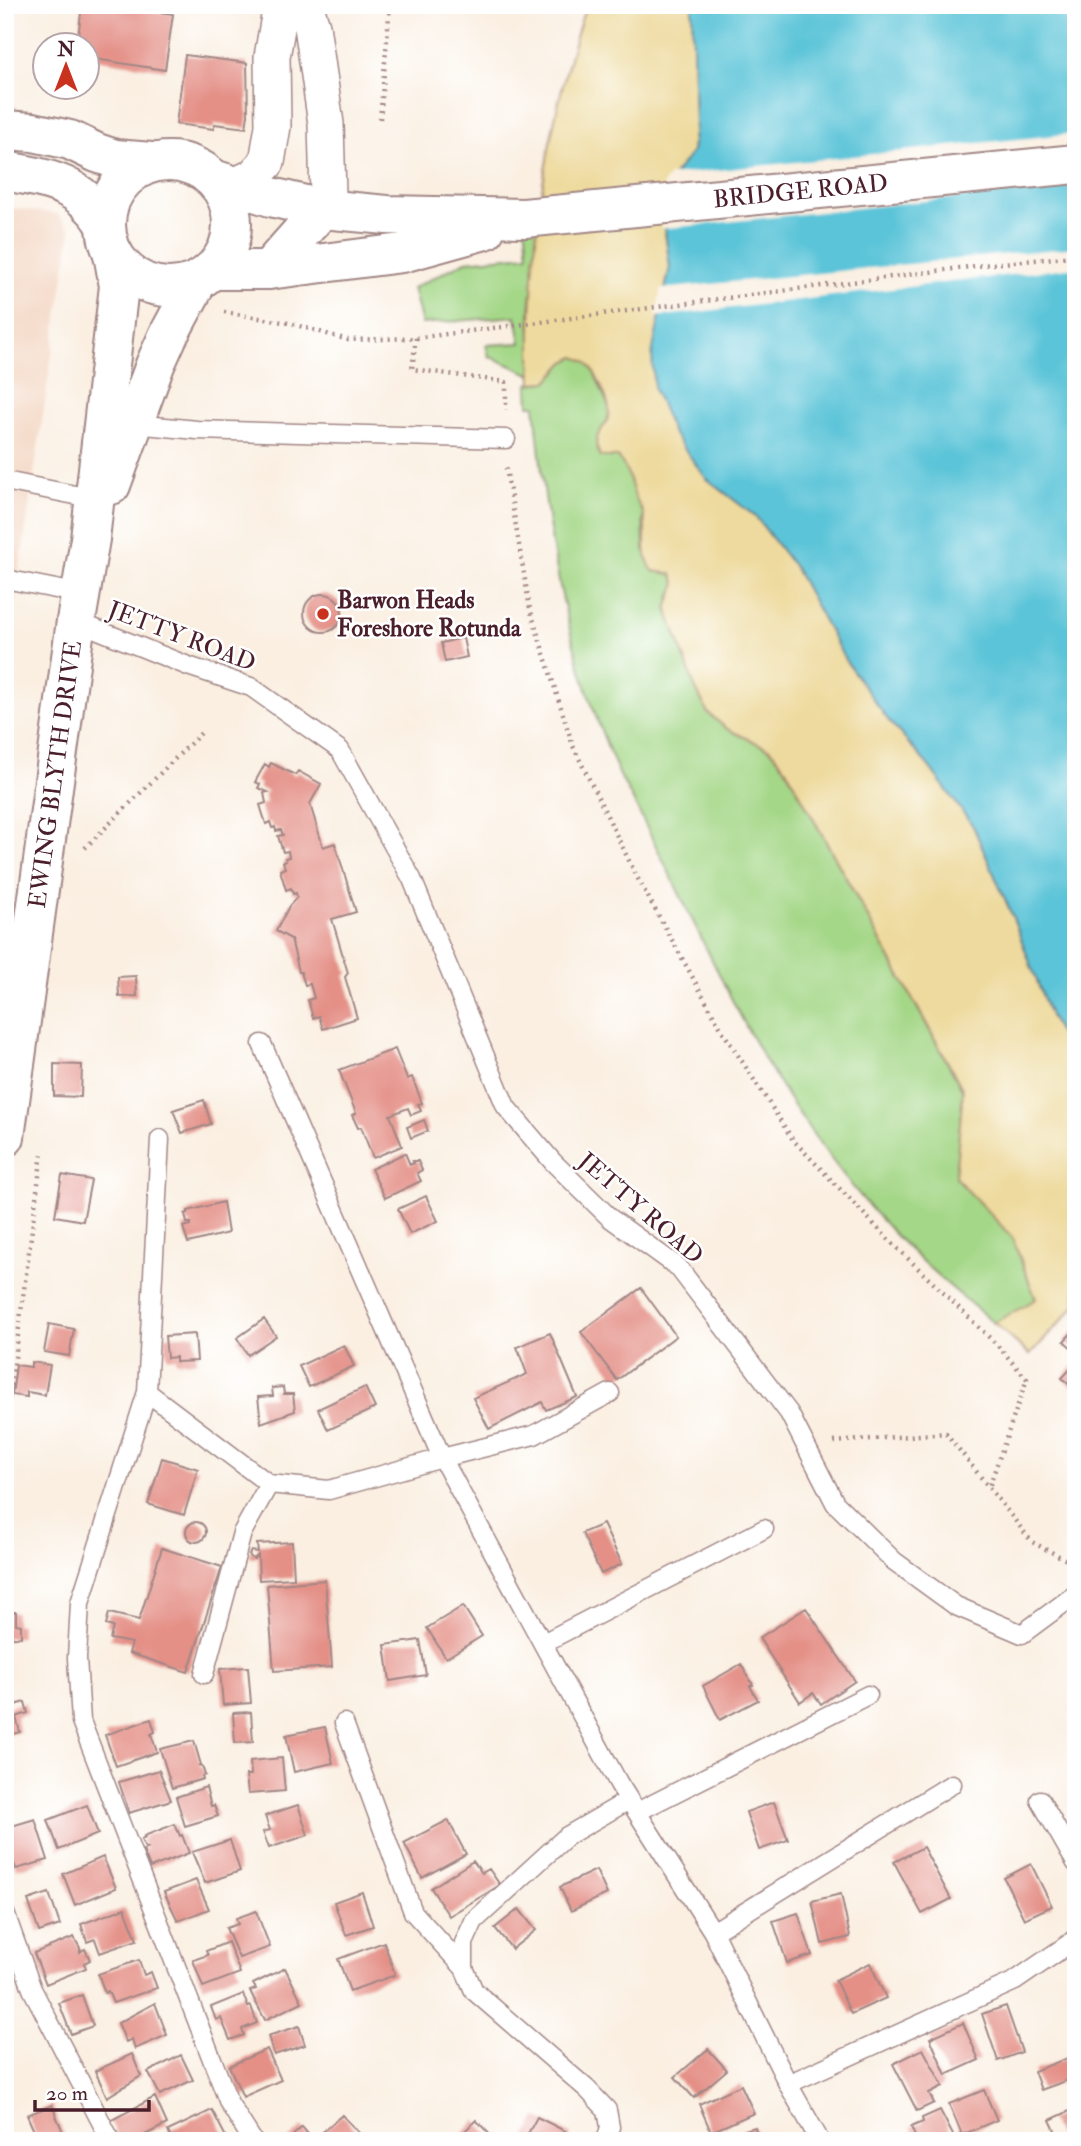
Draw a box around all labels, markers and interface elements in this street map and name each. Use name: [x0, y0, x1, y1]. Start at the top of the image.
north arrow: [32, 32, 102, 102]
text: N: [56, 38, 75, 62]
street label: BRIDGE ROAD: [712, 167, 889, 215]
place label: Barwon Heads Foreshore Rotunda: [337, 585, 522, 644]
street label: JETTY ROAD: [103, 594, 260, 679]
marker: Barwon Heads Foreshore Rotunda: [315, 606, 331, 622]
street label: EWING BLYTH DRIVE: [22, 639, 89, 910]
street label: JETTY ROAD: [571, 1145, 710, 1271]
scale bar: [35, 2069, 149, 2113]
text: 20 m: [46, 2080, 88, 2107]

